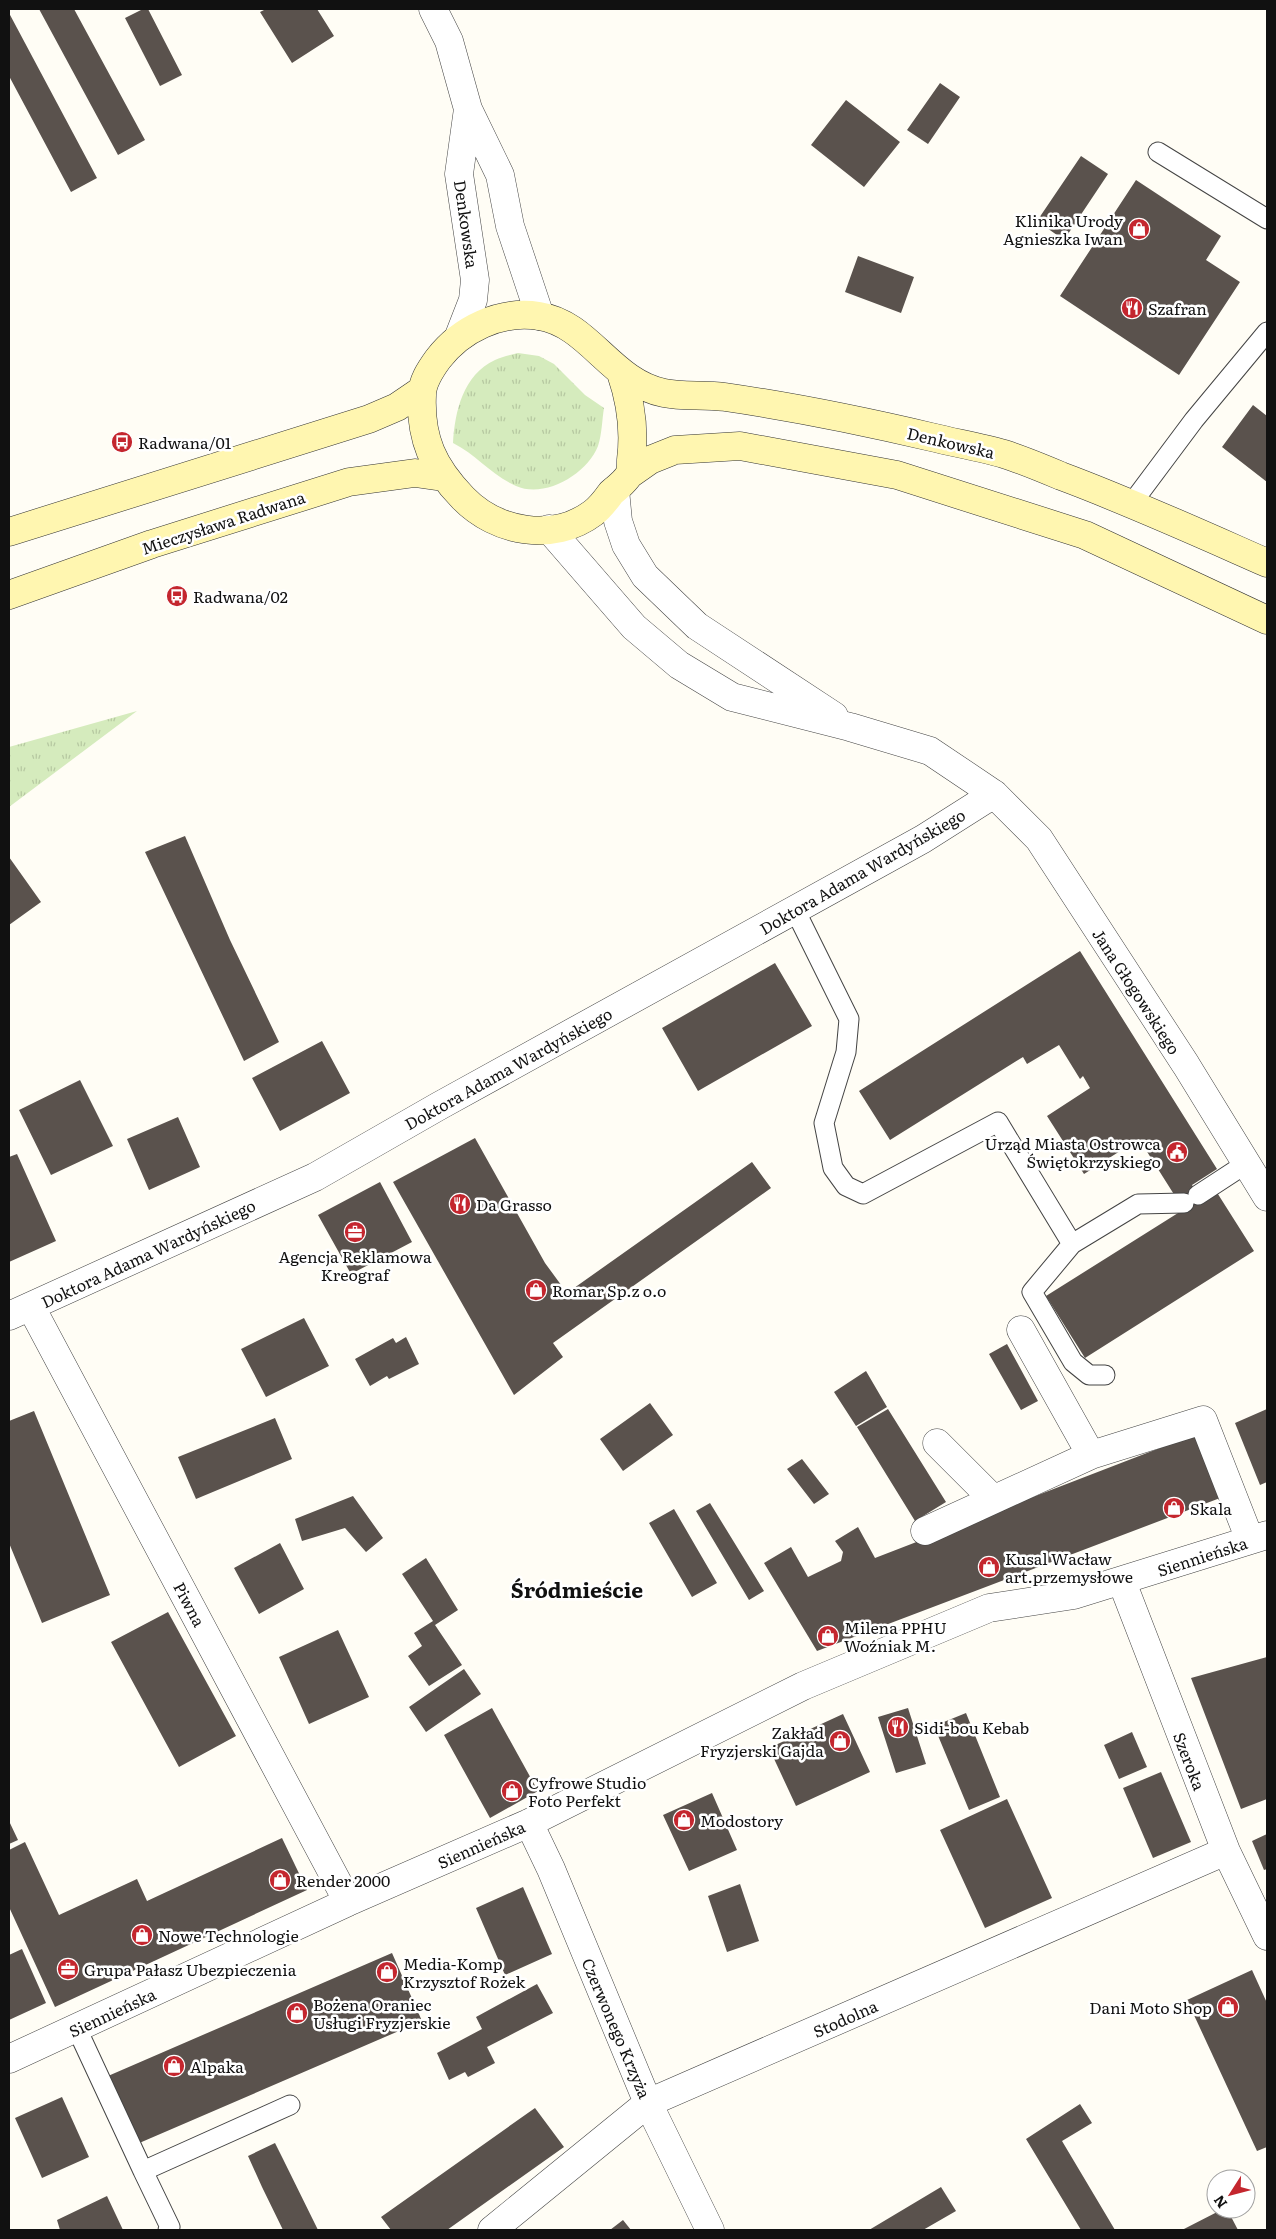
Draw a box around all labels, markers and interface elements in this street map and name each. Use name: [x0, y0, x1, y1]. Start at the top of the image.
street label: Denkowska: [449, 178, 485, 270]
place label: Klinika Urody Agnieszka Iwan: [1003, 208, 1124, 250]
shop icon: Klinika Urody Agnieszka Iwan: [1127, 217, 1151, 241]
restaurant icon: Szafran: [1120, 296, 1144, 320]
place label: Szafran: [1148, 296, 1207, 320]
street label: Denkowska: [905, 420, 997, 464]
bus stop icon: Radwana/01: [110, 430, 134, 454]
place label: Radwana/01: [138, 430, 232, 454]
street label: Mieczysława Radwana: [138, 484, 308, 560]
bus stop icon: Radwana/02: [165, 584, 189, 608]
place label: Radwana/02: [193, 584, 288, 608]
street label: Doktora Adama Wardyńskiego: [755, 802, 969, 940]
street label: Jana Głogowskiego: [1087, 923, 1187, 1059]
street label: Doktora Adama Wardyńskiego: [400, 1001, 616, 1135]
place label: Urząd Miasta Ostrowca Świętokrzyskiego: [985, 1131, 1161, 1173]
public building icon: Urząd Miasta Ostrowca Świętokrzyskiego: [1165, 1140, 1189, 1164]
restaurant icon: Da Grasso: [448, 1192, 472, 1216]
place label: Da Grasso: [476, 1192, 552, 1216]
street label: Doktora Adama Wardyńskiego: [37, 1193, 259, 1313]
office icon: Agencja Reklamowa Kreograf: [343, 1220, 367, 1244]
place label: Agencja Reklamowa Kreograf: [278, 1244, 432, 1286]
shop icon: Romar Sp.z o.o: [524, 1278, 548, 1302]
place label: Romar Sp.z o.o: [552, 1278, 666, 1302]
shop icon: Skala: [1162, 1496, 1186, 1520]
place label: Skala: [1190, 1496, 1232, 1520]
street label: Siennieńska: [1154, 1530, 1251, 1582]
place label: Kusal Wacław art.przemysłowe: [1005, 1546, 1133, 1588]
shop icon: Kusal Wacław art.przemysłowe: [977, 1555, 1001, 1579]
district label: Śródmieście: [511, 1573, 643, 1604]
street label: Piwna: [168, 1577, 212, 1631]
place label: Milena PPHU Woźniak M.: [844, 1615, 947, 1657]
shop icon: Milena PPHU Woźniak M.: [816, 1624, 840, 1648]
restaurant icon: Sidi-bou Kebab: [886, 1715, 910, 1739]
place label: Sidi-bou Kebab: [914, 1715, 1029, 1739]
place label: Zakład Fryzjerski Gajda: [700, 1720, 824, 1762]
shop icon: Zakład Fryzjerski Gajda: [828, 1729, 852, 1753]
street label: Szeroka: [1168, 1729, 1212, 1794]
place label: Cyfrowe Studio Foto Perfekt: [528, 1770, 646, 1812]
shop icon: Cyfrowe Studio Foto Perfekt: [500, 1779, 524, 1803]
shop icon: Modostory: [672, 1808, 696, 1832]
place label: Modostory: [700, 1808, 784, 1832]
street label: Siennieńska: [433, 1814, 529, 1874]
shop icon: Render 2000: [268, 1868, 292, 1892]
place label: Render 2000: [296, 1868, 390, 1892]
shop icon: Nowe Technologie: [130, 1923, 154, 1947]
place label: Nowe Technologie: [158, 1923, 299, 1947]
place label: Media-Komp Krzysztof Rożek: [403, 1951, 525, 1993]
street label: Czerwonego Krzyża: [577, 1954, 658, 2102]
office icon: Grupa Pałasz Ubezpieczenia: [56, 1957, 80, 1981]
place label: Grupa Pałasz Ubezpieczenia: [84, 1957, 297, 1981]
shop icon: Media-Komp Krzysztof Rożek: [375, 1960, 399, 1984]
street label: Siennieńska: [65, 1981, 160, 2043]
place label: Bożena Oraniec Usługi Fryzjerskie: [313, 1992, 451, 2034]
street label: Stodolna: [809, 1993, 881, 2043]
place label: Dani Moto Shop: [1089, 1995, 1212, 2019]
shop icon: Dani Moto Shop: [1216, 1995, 1240, 2019]
shop icon: Bożena Oraniec Usługi Fryzjerskie: [285, 2001, 309, 2025]
shop icon: Alpaka: [162, 2054, 186, 2078]
place label: Alpaka: [190, 2054, 244, 2078]
north arrow: [1206, 2169, 1256, 2219]
text: N: [1208, 2191, 1231, 2213]

